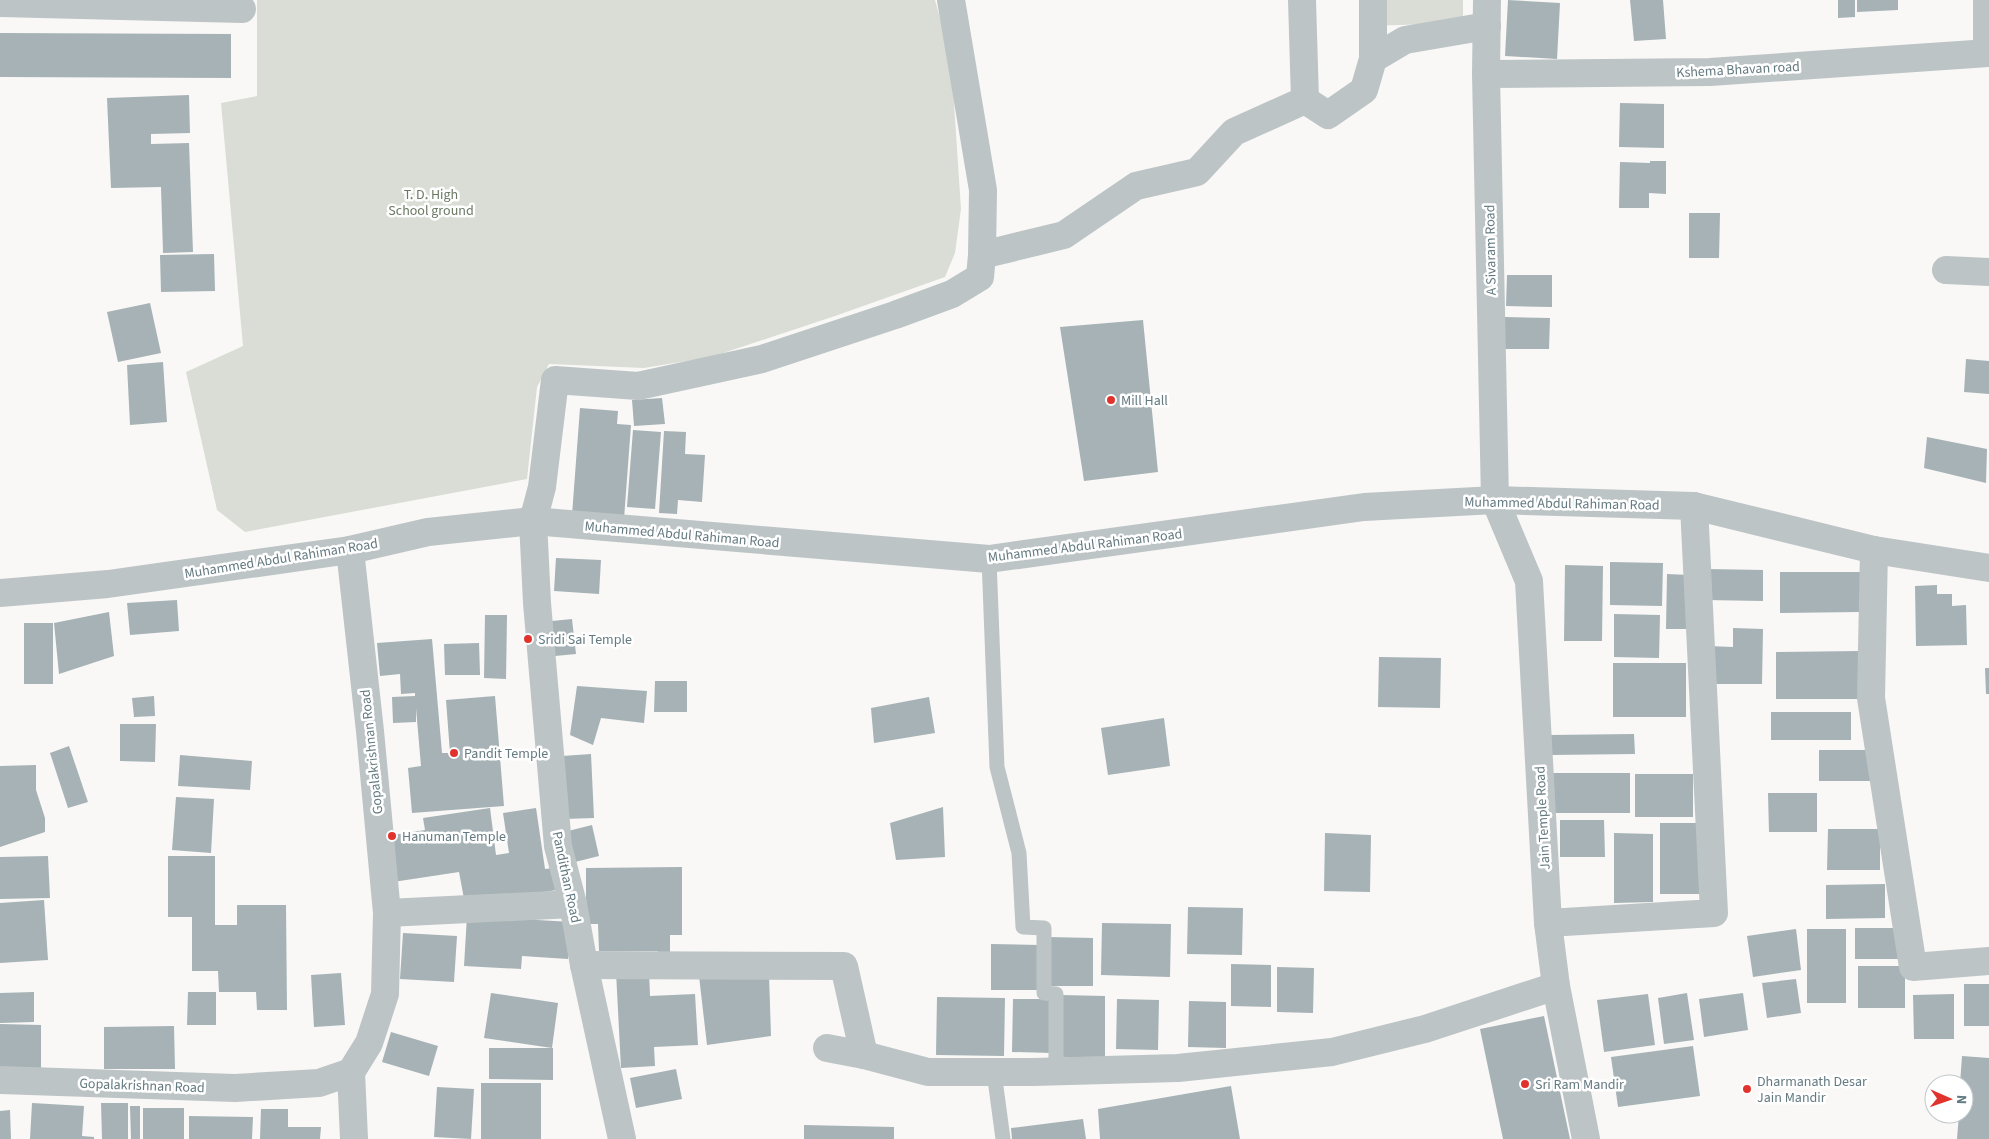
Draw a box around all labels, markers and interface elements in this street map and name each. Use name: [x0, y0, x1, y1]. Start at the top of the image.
street label: Kshema Bhavan road: [1676, 57, 1800, 83]
park label: T. D. High School ground: [388, 185, 474, 221]
street label: A Sivaram Road: [1480, 204, 1502, 295]
place label: Mill Hall: [1121, 391, 1168, 411]
marker: Mill Hall: [1105, 394, 1117, 406]
street label: Muhammed Abdul Rahiman Road: [1464, 492, 1660, 516]
street label: Muhammed Abdul Rahiman Road: [584, 517, 780, 553]
street label: Muhammed Abdul Rahiman Road: [987, 524, 1183, 568]
street label: Muhammed Abdul Rahiman Road: [183, 534, 379, 584]
place label: Sridi Sai Temple: [538, 630, 632, 650]
marker: Sridi Sai Temple: [522, 633, 534, 645]
street label: Gopalakrishnan Road: [355, 688, 388, 815]
place label: Pandit Temple: [464, 744, 548, 764]
marker: Pandit Temple: [448, 747, 460, 759]
street label: Jain Temple Road: [1530, 766, 1556, 870]
place label: Hanuman Temple: [402, 827, 506, 847]
marker: Hanuman Temple: [386, 830, 398, 842]
street label: Pandithan Road: [547, 830, 585, 925]
place label: Dharmanath Desar Jain Mandir: [1757, 1072, 1867, 1108]
street label: Gopalakrishnan Road: [79, 1074, 205, 1098]
north arrow: [1924, 1074, 1974, 1124]
place label: Sri Ram Mandir: [1535, 1075, 1624, 1095]
marker: Sri Ram Mandir: [1519, 1078, 1531, 1090]
marker: Dharmanath Desar Jain Mandir: [1741, 1083, 1753, 1095]
text: N: [1951, 1094, 1971, 1104]

